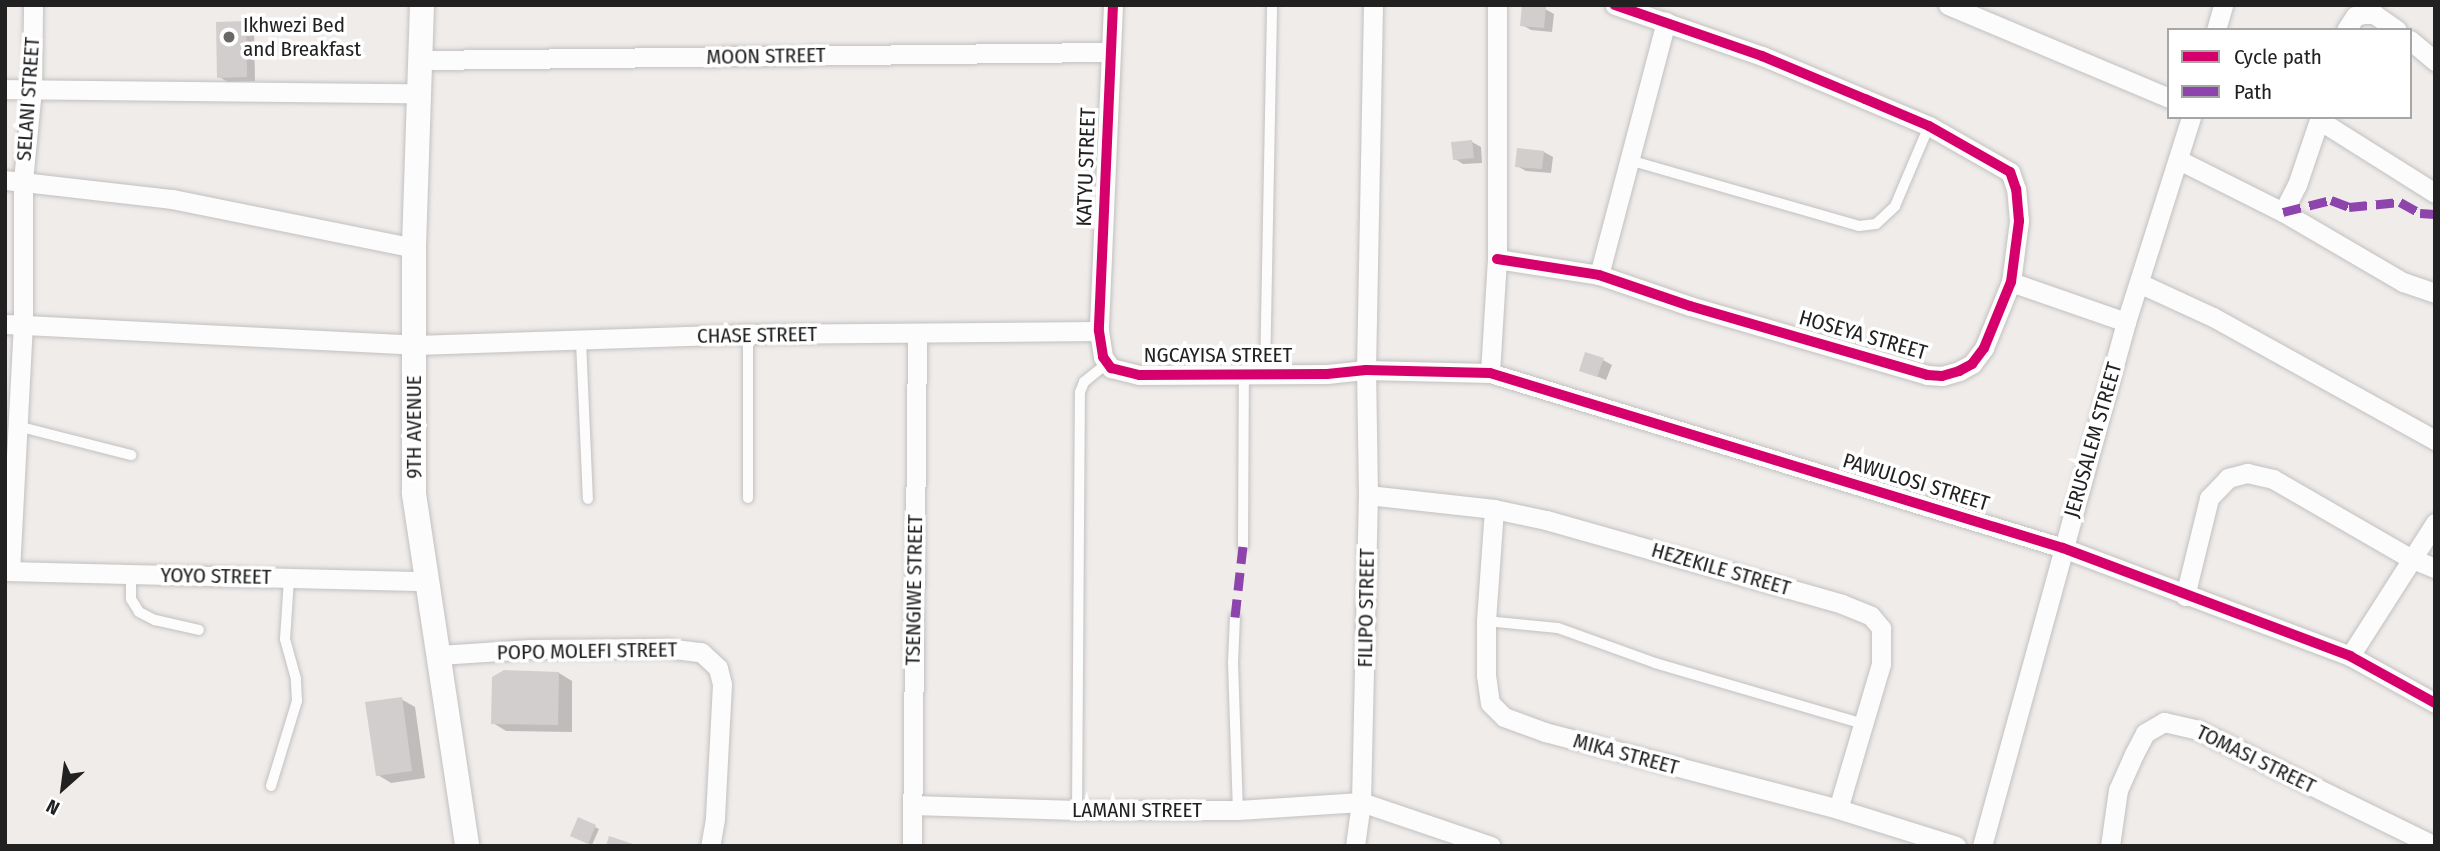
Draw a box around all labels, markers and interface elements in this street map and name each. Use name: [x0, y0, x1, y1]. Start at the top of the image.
place label: Ikhwezi Bed and Breakfast: [243, 12, 361, 62]
legend: [2167, 28, 2412, 119]
marker: Ikhwezi Bed and Breakfast: [221, 29, 237, 45]
street label: SELANI STREET: [11, 36, 45, 162]
street label: MOON STREET: [706, 42, 826, 70]
text: Cycle path: [2234, 44, 2322, 70]
text: Path: [2234, 79, 2272, 105]
street label: KATYU STREET: [1071, 107, 1101, 227]
street label: HOSEYA STREET: [1796, 305, 1930, 365]
street label: CHASE STREET: [697, 321, 817, 349]
street label: NGCAYISA STREET: [1144, 342, 1292, 368]
street label: JERUSALEM STREET: [2059, 360, 2127, 520]
street label: 9TH AVENUE: [401, 375, 427, 479]
street label: PAWULOSI STREET: [1840, 448, 1992, 516]
street label: TSENGIWE STREET: [900, 514, 928, 666]
street label: HEZEKILE STREET: [1649, 537, 1793, 601]
street label: FILIPO STREET: [1352, 548, 1380, 668]
street label: YOYO STREET: [160, 562, 272, 590]
street label: POPO MOLEFI STREET: [497, 637, 677, 665]
street label: TOMASI STREET: [2192, 719, 2320, 799]
street label: MIKA STREET: [1571, 728, 1681, 780]
north arrow: [28, 753, 98, 823]
text: N: [42, 794, 63, 820]
street label: LAMANI STREET: [1072, 797, 1202, 823]

